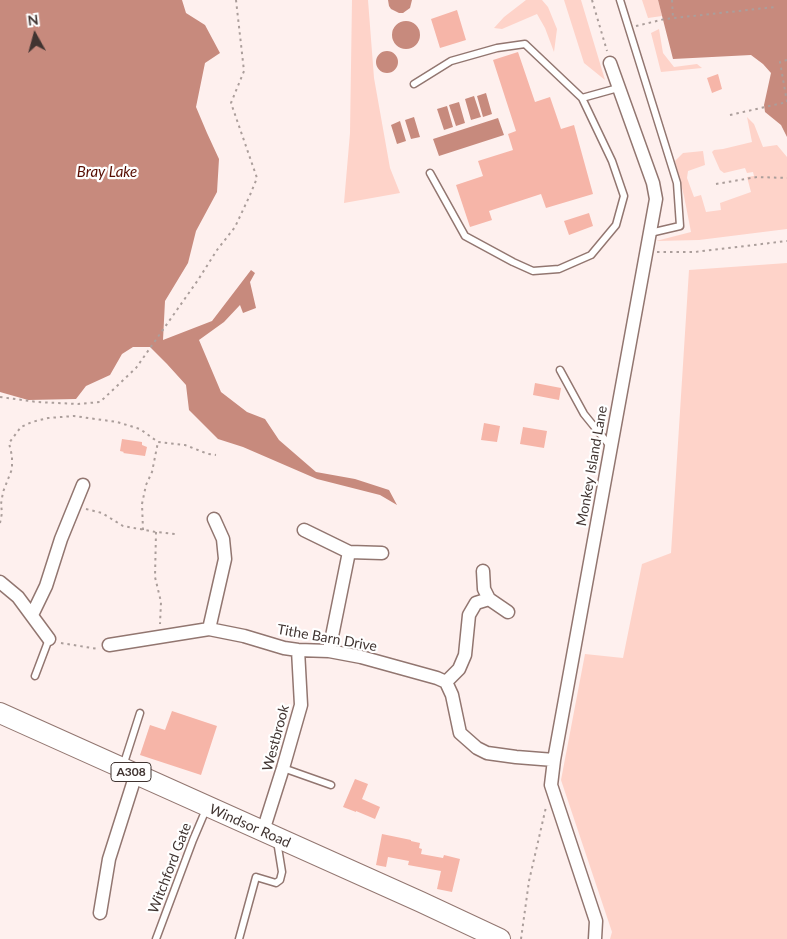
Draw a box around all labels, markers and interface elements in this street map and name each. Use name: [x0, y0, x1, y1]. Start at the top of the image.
north arrow: [10, 10, 60, 60]
text: N: [27, 11, 39, 29]
water label: Bray Lake: [77, 163, 137, 181]
street label: Monkey Island Lane: [573, 405, 611, 527]
street label: Tithe Barn Drive: [276, 621, 378, 655]
street label: Westbrook: [259, 703, 293, 773]
road number: A308: [111, 762, 151, 782]
street label: Windsor Road: [207, 801, 293, 851]
street label: Witchford Gate: [145, 820, 195, 916]

